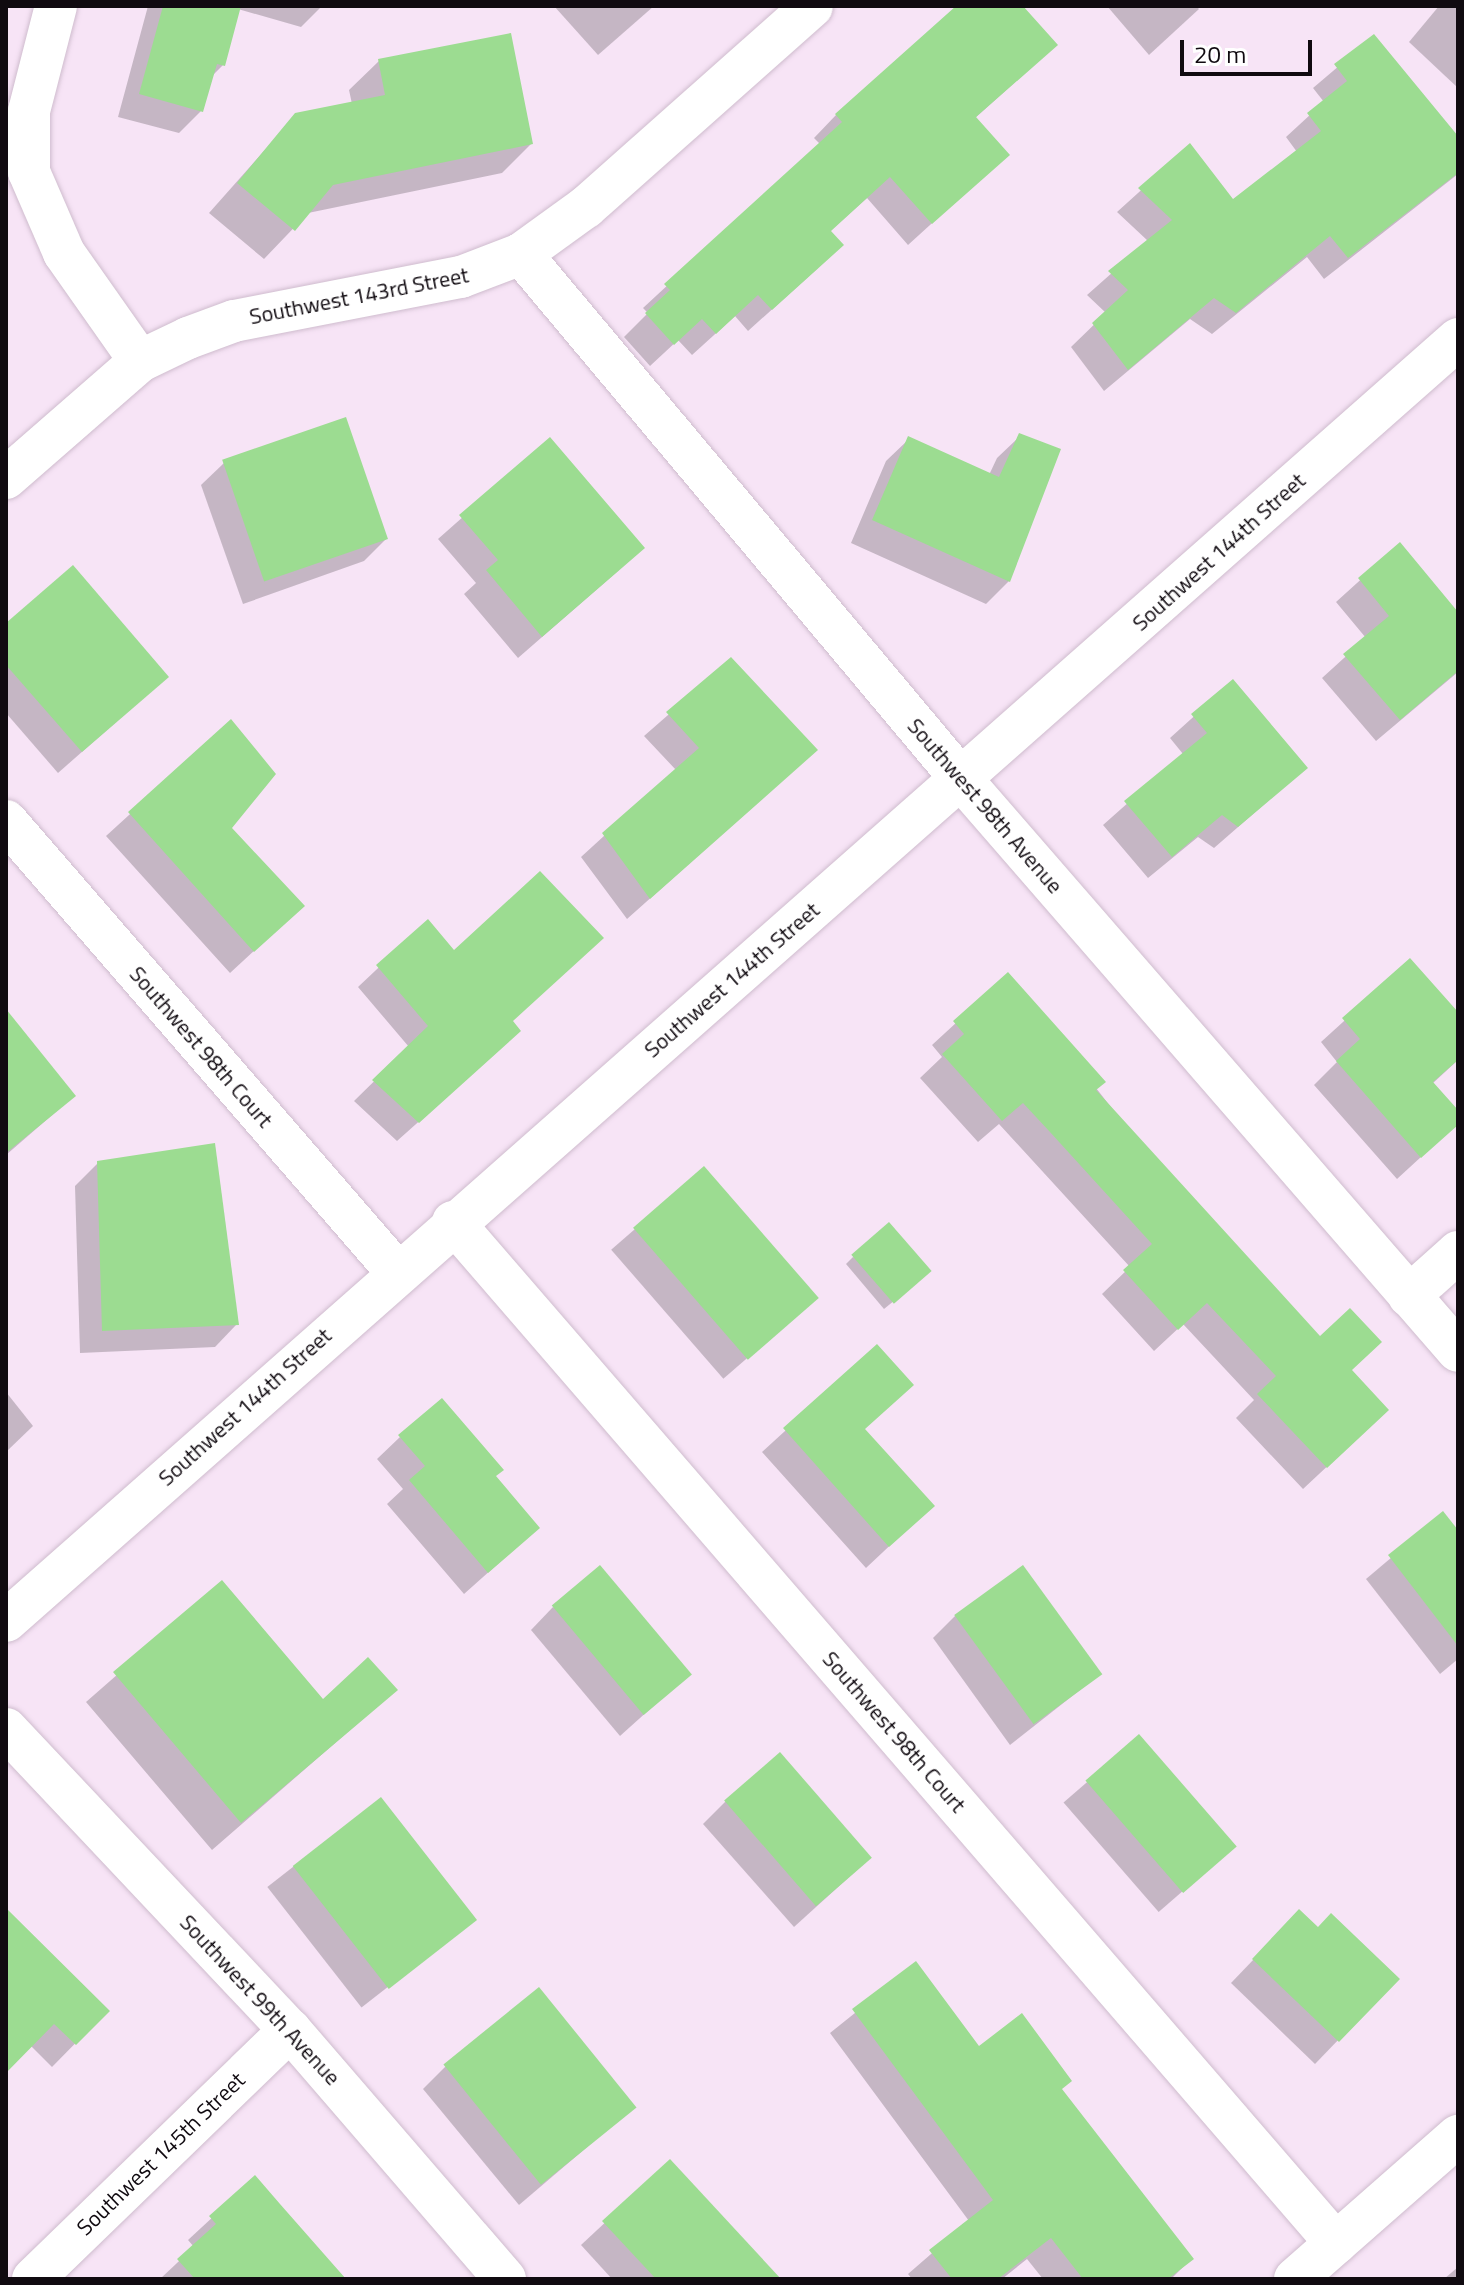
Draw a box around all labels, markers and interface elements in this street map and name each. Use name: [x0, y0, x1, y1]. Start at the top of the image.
scale bar: [1184, 24, 1316, 74]
text: 20 m: [1194, 36, 1246, 72]
street label: Southwest 143rd Street: [247, 262, 471, 330]
street label: Southwest 144th Street: [1127, 467, 1311, 637]
street label: Southwest 98th Avenue: [902, 713, 1068, 899]
street label: Southwest 144th Street: [639, 897, 825, 1063]
street label: Southwest 98th Court: [124, 961, 278, 1133]
street label: Southwest 144th Street: [153, 1322, 337, 1492]
street label: Southwest 98th Court: [817, 1646, 971, 1818]
street label: Southwest 99th Avenue: [174, 1909, 346, 2091]
street label: Southwest 145th Street: [72, 2067, 250, 2241]

